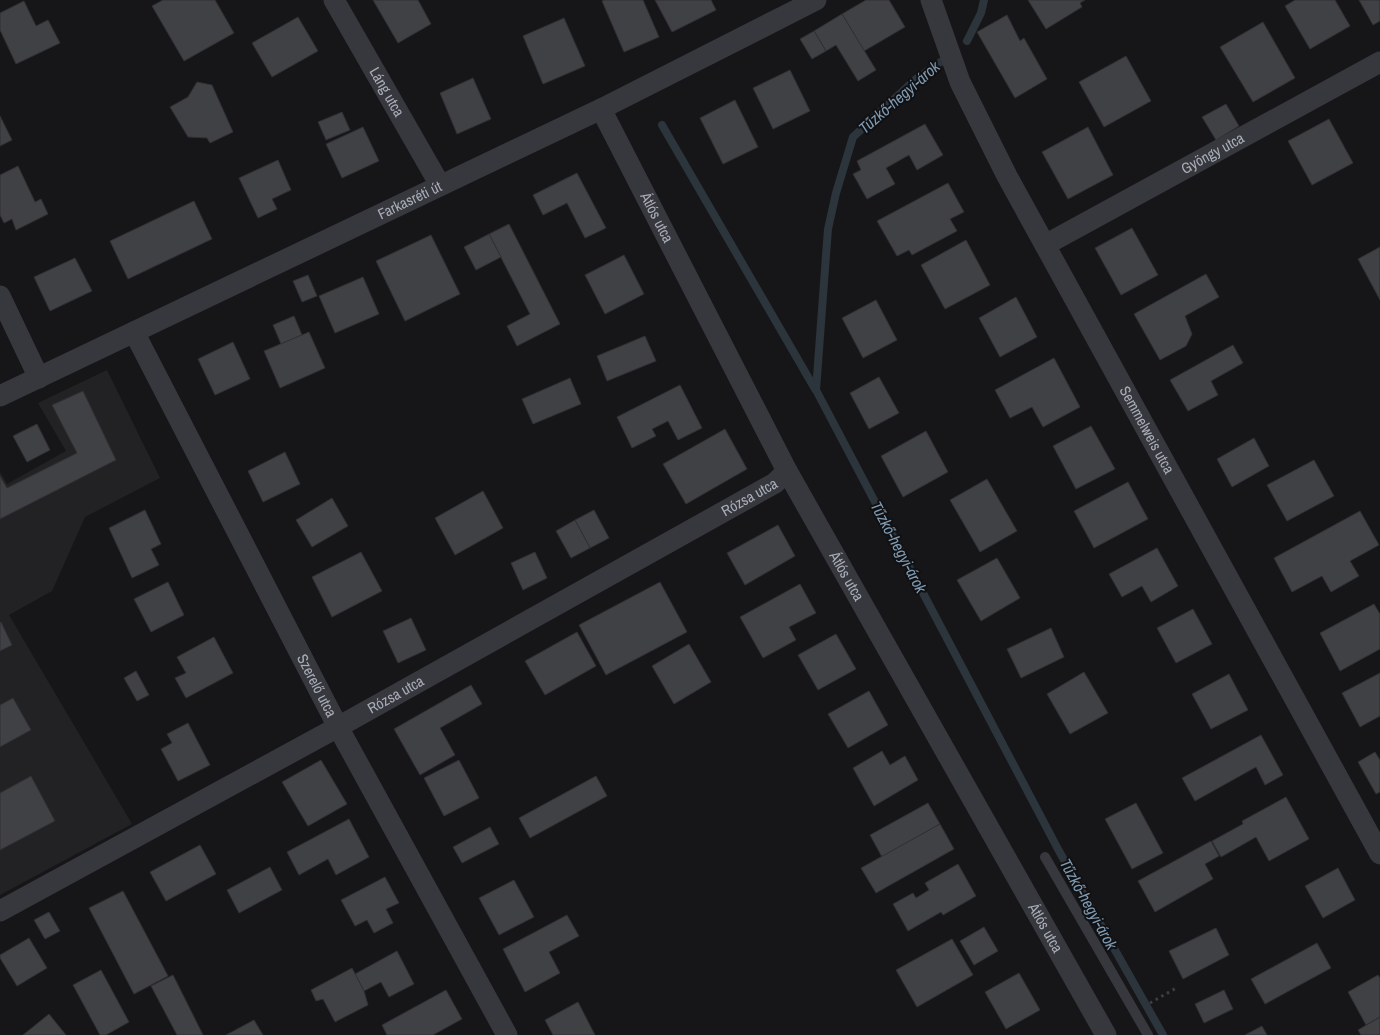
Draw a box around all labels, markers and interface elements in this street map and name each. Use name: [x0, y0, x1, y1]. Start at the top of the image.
water label: Tűzkő-hegyi-árok: [854, 55, 945, 138]
street label: Láng utca: [365, 63, 410, 121]
street label: Gyöngy utca: [1177, 127, 1248, 179]
street label: Farkasréti út: [374, 175, 445, 224]
street label: Átlós utca: [635, 188, 679, 246]
street label: Semmelweis utca: [1115, 382, 1180, 478]
street label: Rózsa utca: [717, 473, 781, 521]
water label: Tűzkő-hegyi-árok: [866, 497, 933, 597]
street label: Átlós utca: [824, 547, 870, 605]
street label: Szerelő utca: [292, 650, 342, 721]
street label: Rózsa utca: [364, 670, 428, 718]
water label: Tűzkő-hegyi-árok: [1055, 855, 1123, 954]
street label: Átlós utca: [1023, 898, 1068, 957]

